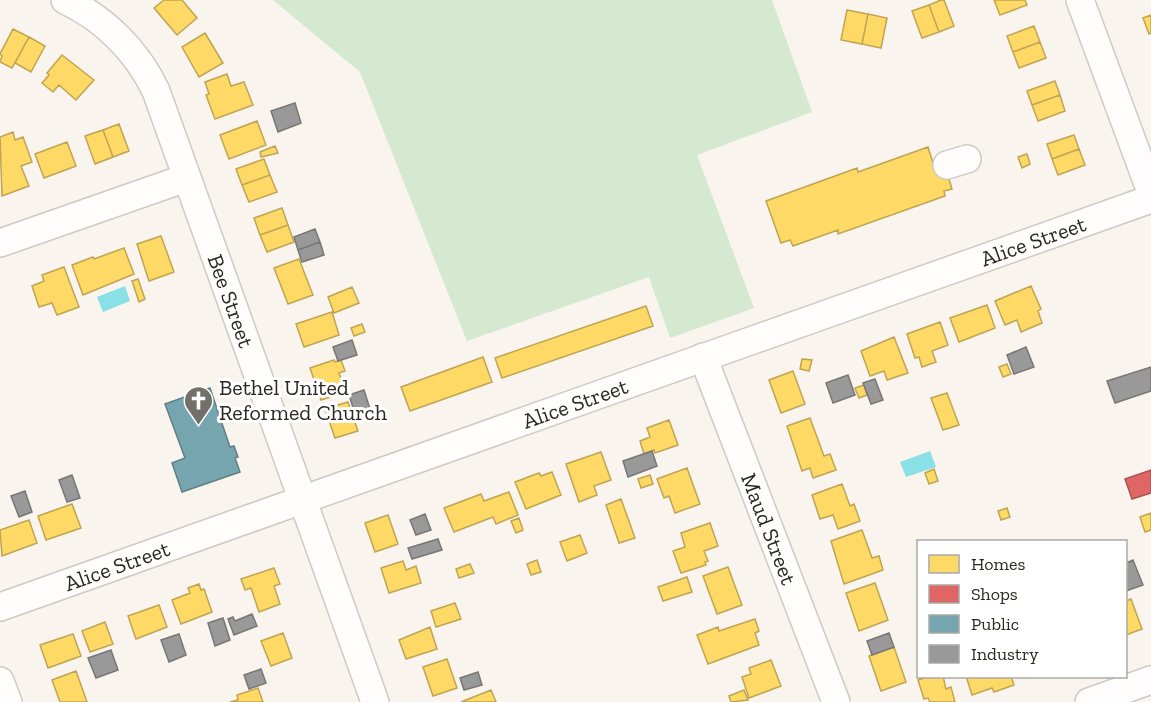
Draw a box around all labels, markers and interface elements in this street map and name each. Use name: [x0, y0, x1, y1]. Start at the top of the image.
street label: Alice Street: [977, 210, 1090, 272]
street label: Bee Street: [202, 251, 260, 352]
street label: Alice Street: [519, 372, 632, 435]
place label: Bethel United Reformed Church: [219, 374, 388, 426]
church icon: Bethel United Reformed Church: [182, 384, 214, 426]
street label: Maud Street: [735, 469, 803, 589]
street label: Alice Street: [61, 535, 174, 597]
legend: [917, 540, 1127, 678]
text: Homes: [971, 553, 1025, 575]
text: Shops: [971, 583, 1018, 605]
text: Public: [971, 613, 1019, 635]
text: Industry: [971, 643, 1039, 665]

